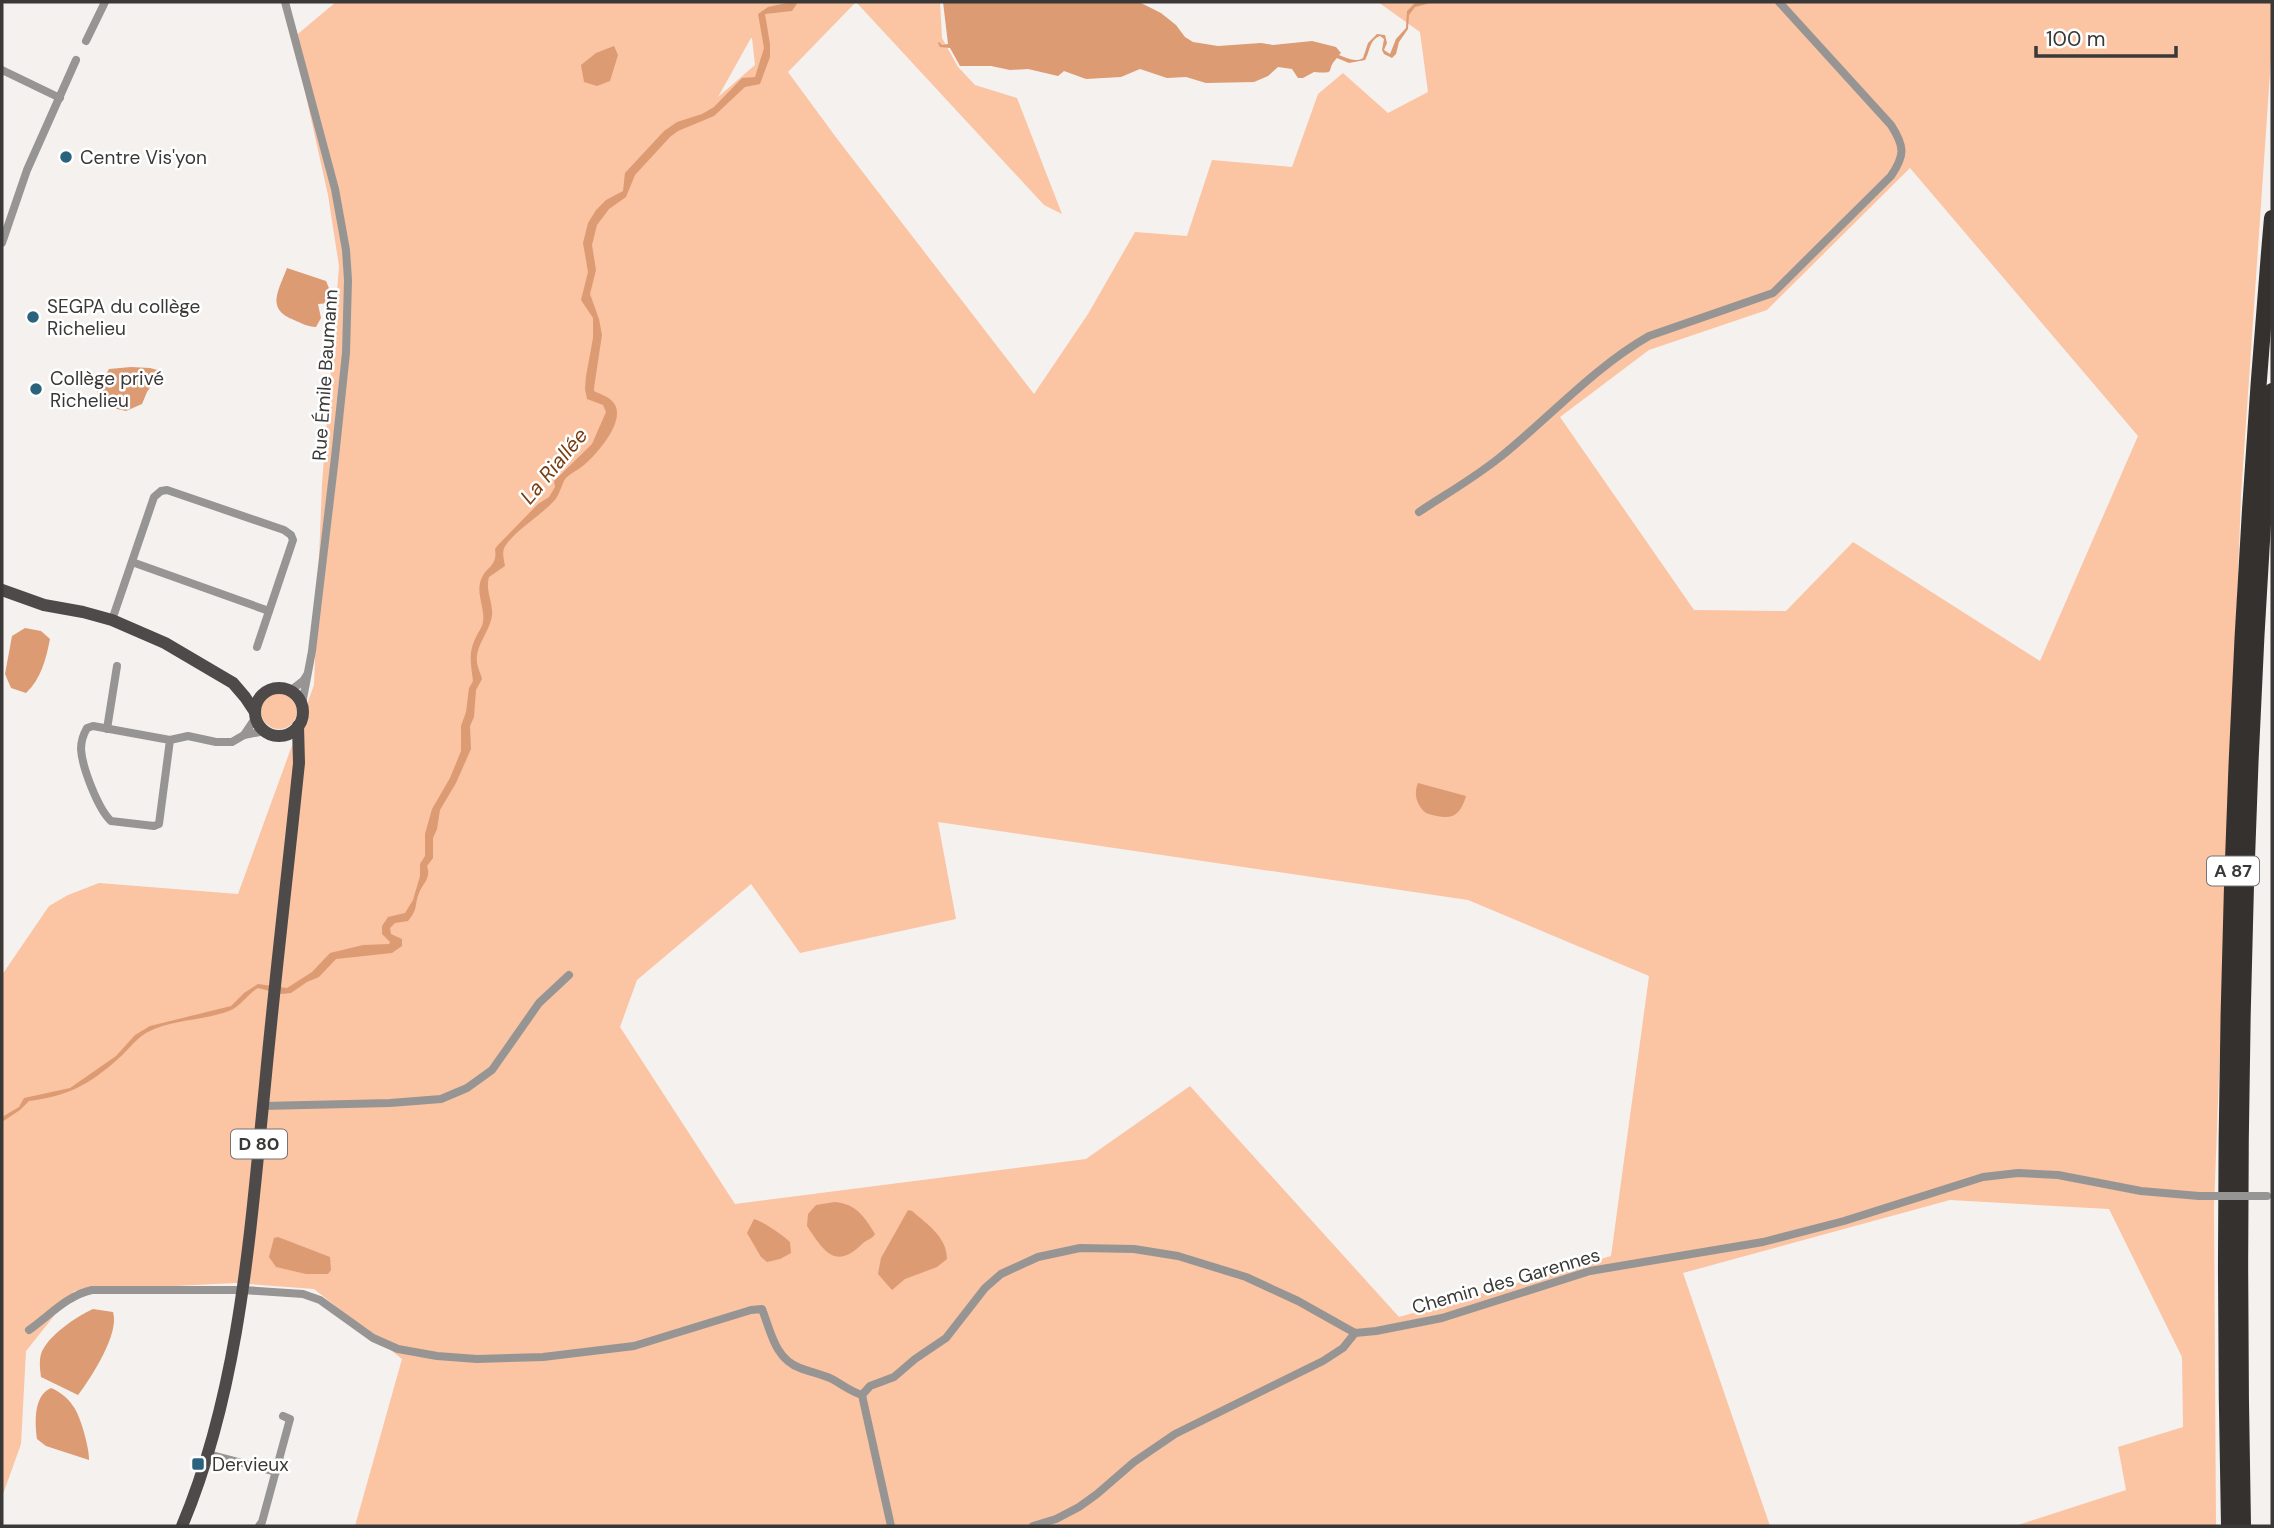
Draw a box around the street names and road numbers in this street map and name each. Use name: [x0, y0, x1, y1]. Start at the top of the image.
street label: Rue Émile Baumann: [307, 288, 343, 462]
road number: A 87: [2207, 856, 2259, 886]
road number: D 80: [231, 1129, 287, 1158]
street label: Chemin des Garennes: [1409, 1242, 1603, 1320]

